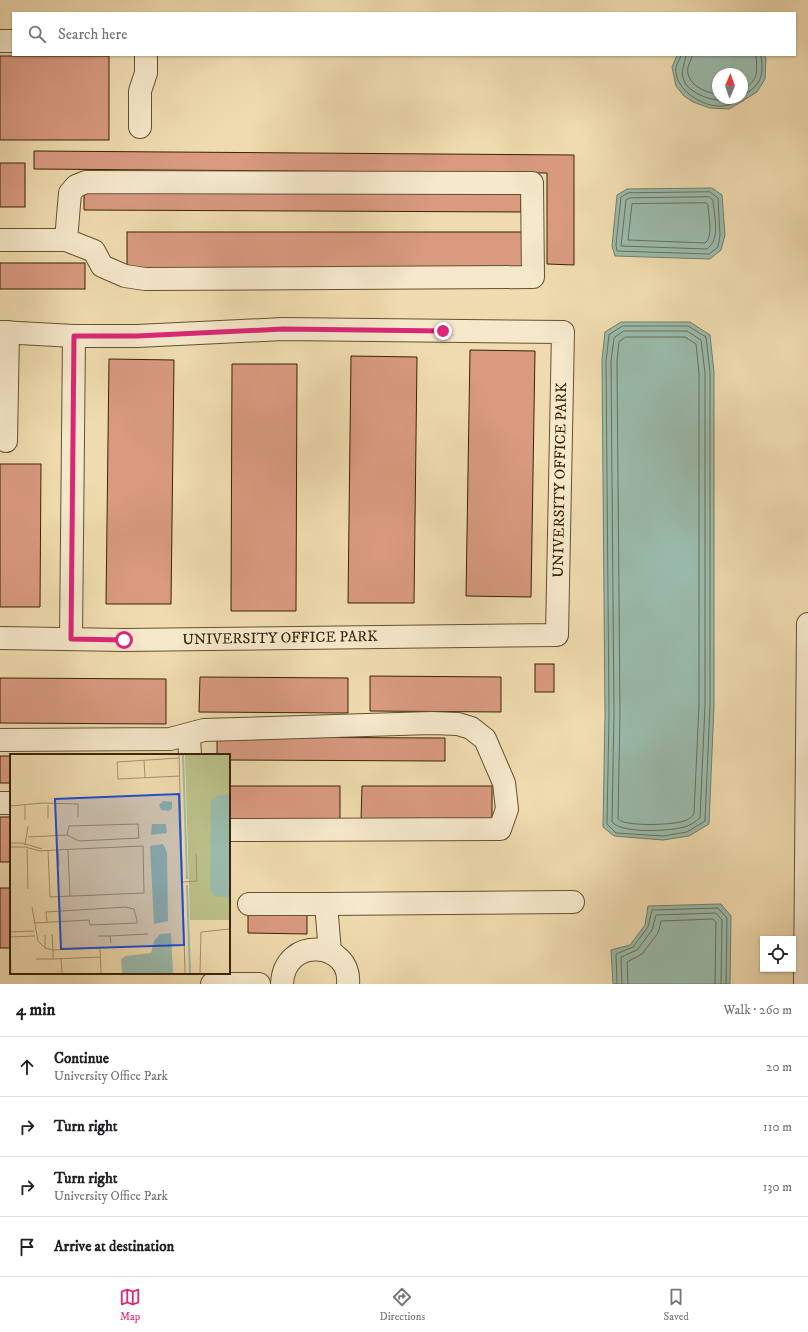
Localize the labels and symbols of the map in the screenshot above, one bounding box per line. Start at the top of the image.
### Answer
north arrow [712,68,748,104]
route end [434,322,452,340]
street label: UNIVERSITY OFFICE PARK [549,382,571,578]
street label: UNIVERSITY OFFICE PARK [182,627,378,649]
route start [115,631,133,649]
inset map [10,754,230,974]

